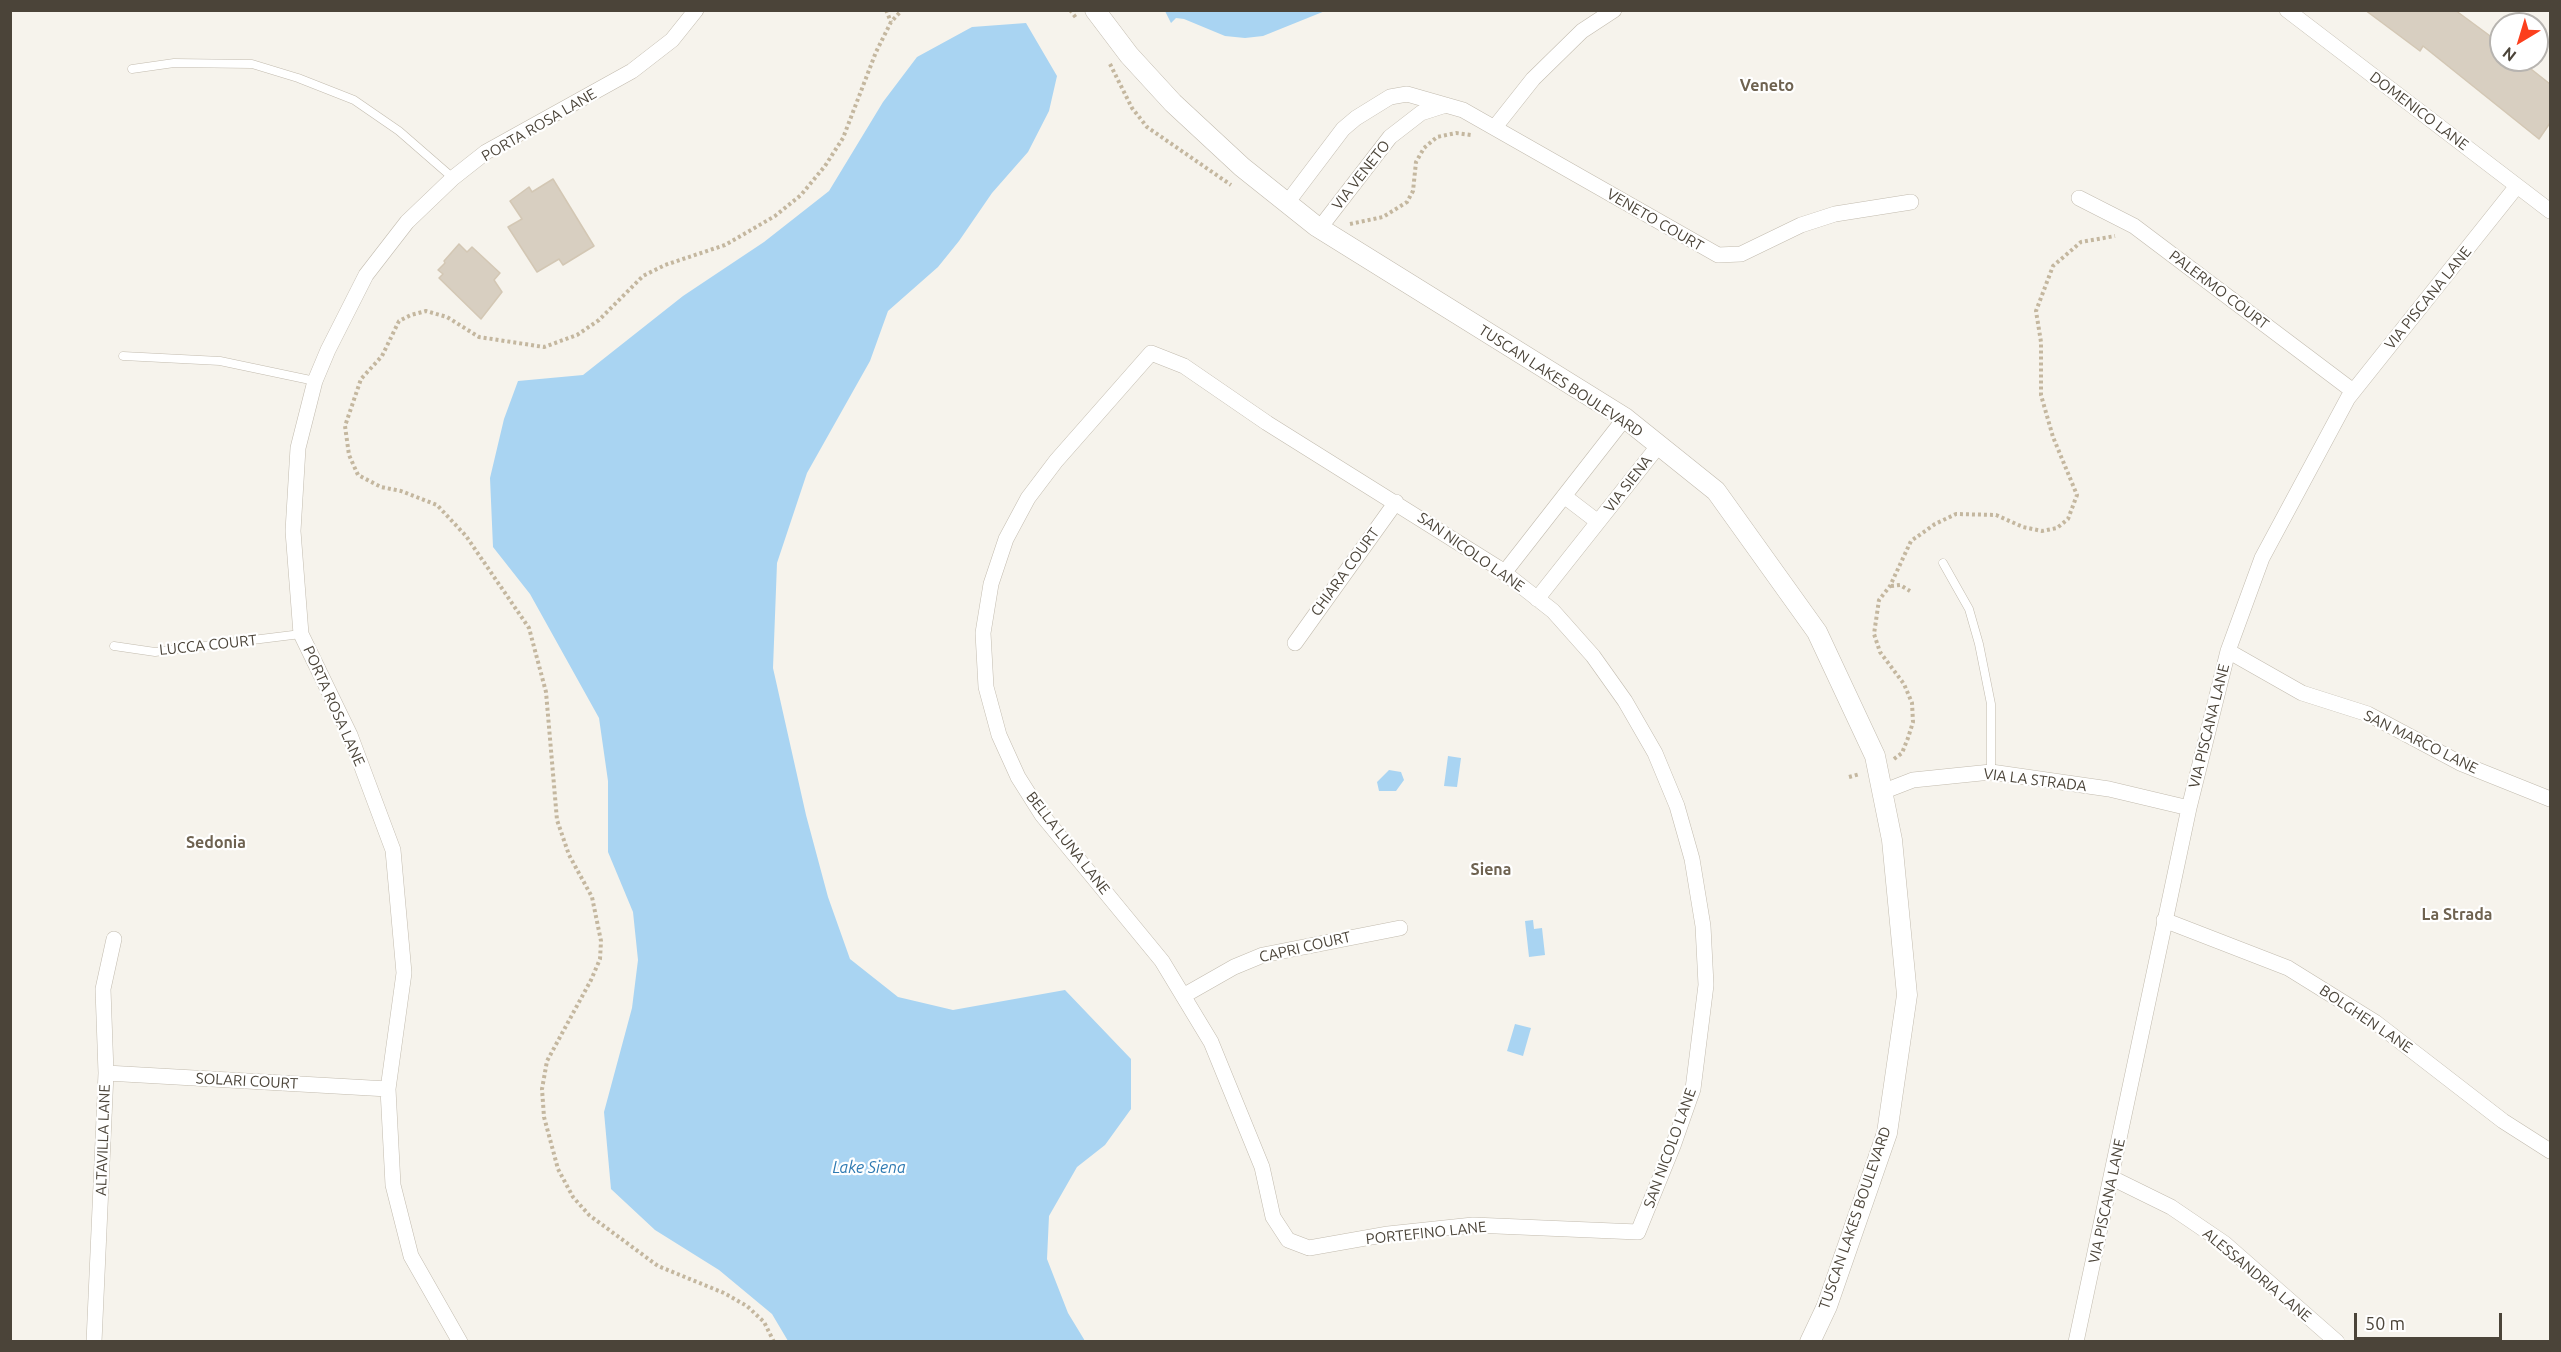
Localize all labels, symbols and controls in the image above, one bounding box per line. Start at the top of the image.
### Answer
north arrow [2489,12,2549,72]
text: N [2499,44,2519,65]
street label: DOMENICO LANE [2366,68,2472,154]
district label: Veneto [1740,76,1794,96]
street label: PORTA ROSA LANE [478,85,600,165]
street label: VIA VENETO [1328,137,1394,213]
street label: VENETO COURT [1603,185,1707,255]
street label: VIA PISCANA LANE [2381,243,2475,353]
street label: PALERMO COURT [2166,247,2272,333]
street label: TUSCAN LAKES BOULEVARD [1475,321,1647,441]
street label: VIA SIENA [1600,452,1656,516]
street label: SAN NICOLO LANE [1414,508,1528,596]
street label: CHIARA COURT [1307,524,1383,620]
street label: LUCCA COURT [158,631,258,659]
street label: PORTA ROSA LANE [299,643,369,769]
street label: VIA PISCANA LANE [2185,662,2233,790]
street label: SAN MARCO LANE [2361,707,2481,777]
street label: VIA LA STRADA [1982,765,2088,795]
street label: BELLA LUNA LANE [1022,788,1114,898]
district label: Sedonia [186,833,246,853]
district label: Siena [1471,860,1511,880]
district label: La Strada [2422,905,2492,925]
street label: CAPRI COURT [1257,928,1353,966]
street label: BOLGHEN LANE [2316,981,2416,1057]
street label: SOLARI COURT [195,1069,299,1093]
street label: ALTAVILLA LANE [92,1084,114,1196]
street label: SAN NICOLO LANE [1640,1086,1700,1210]
street label: TUSCAN LAKES BOULEVARD [1815,1124,1895,1312]
street label: VIA PISCANA LANE [2085,1137,2129,1265]
water label: Lake Siena [832,1158,906,1178]
street label: PORTEFINO LANE [1365,1218,1487,1248]
street label: ALESSANDRIA LANE [2199,1224,2315,1326]
scale bar [2357,1301,2506,1339]
text: 50 m [2365,1313,2405,1333]

